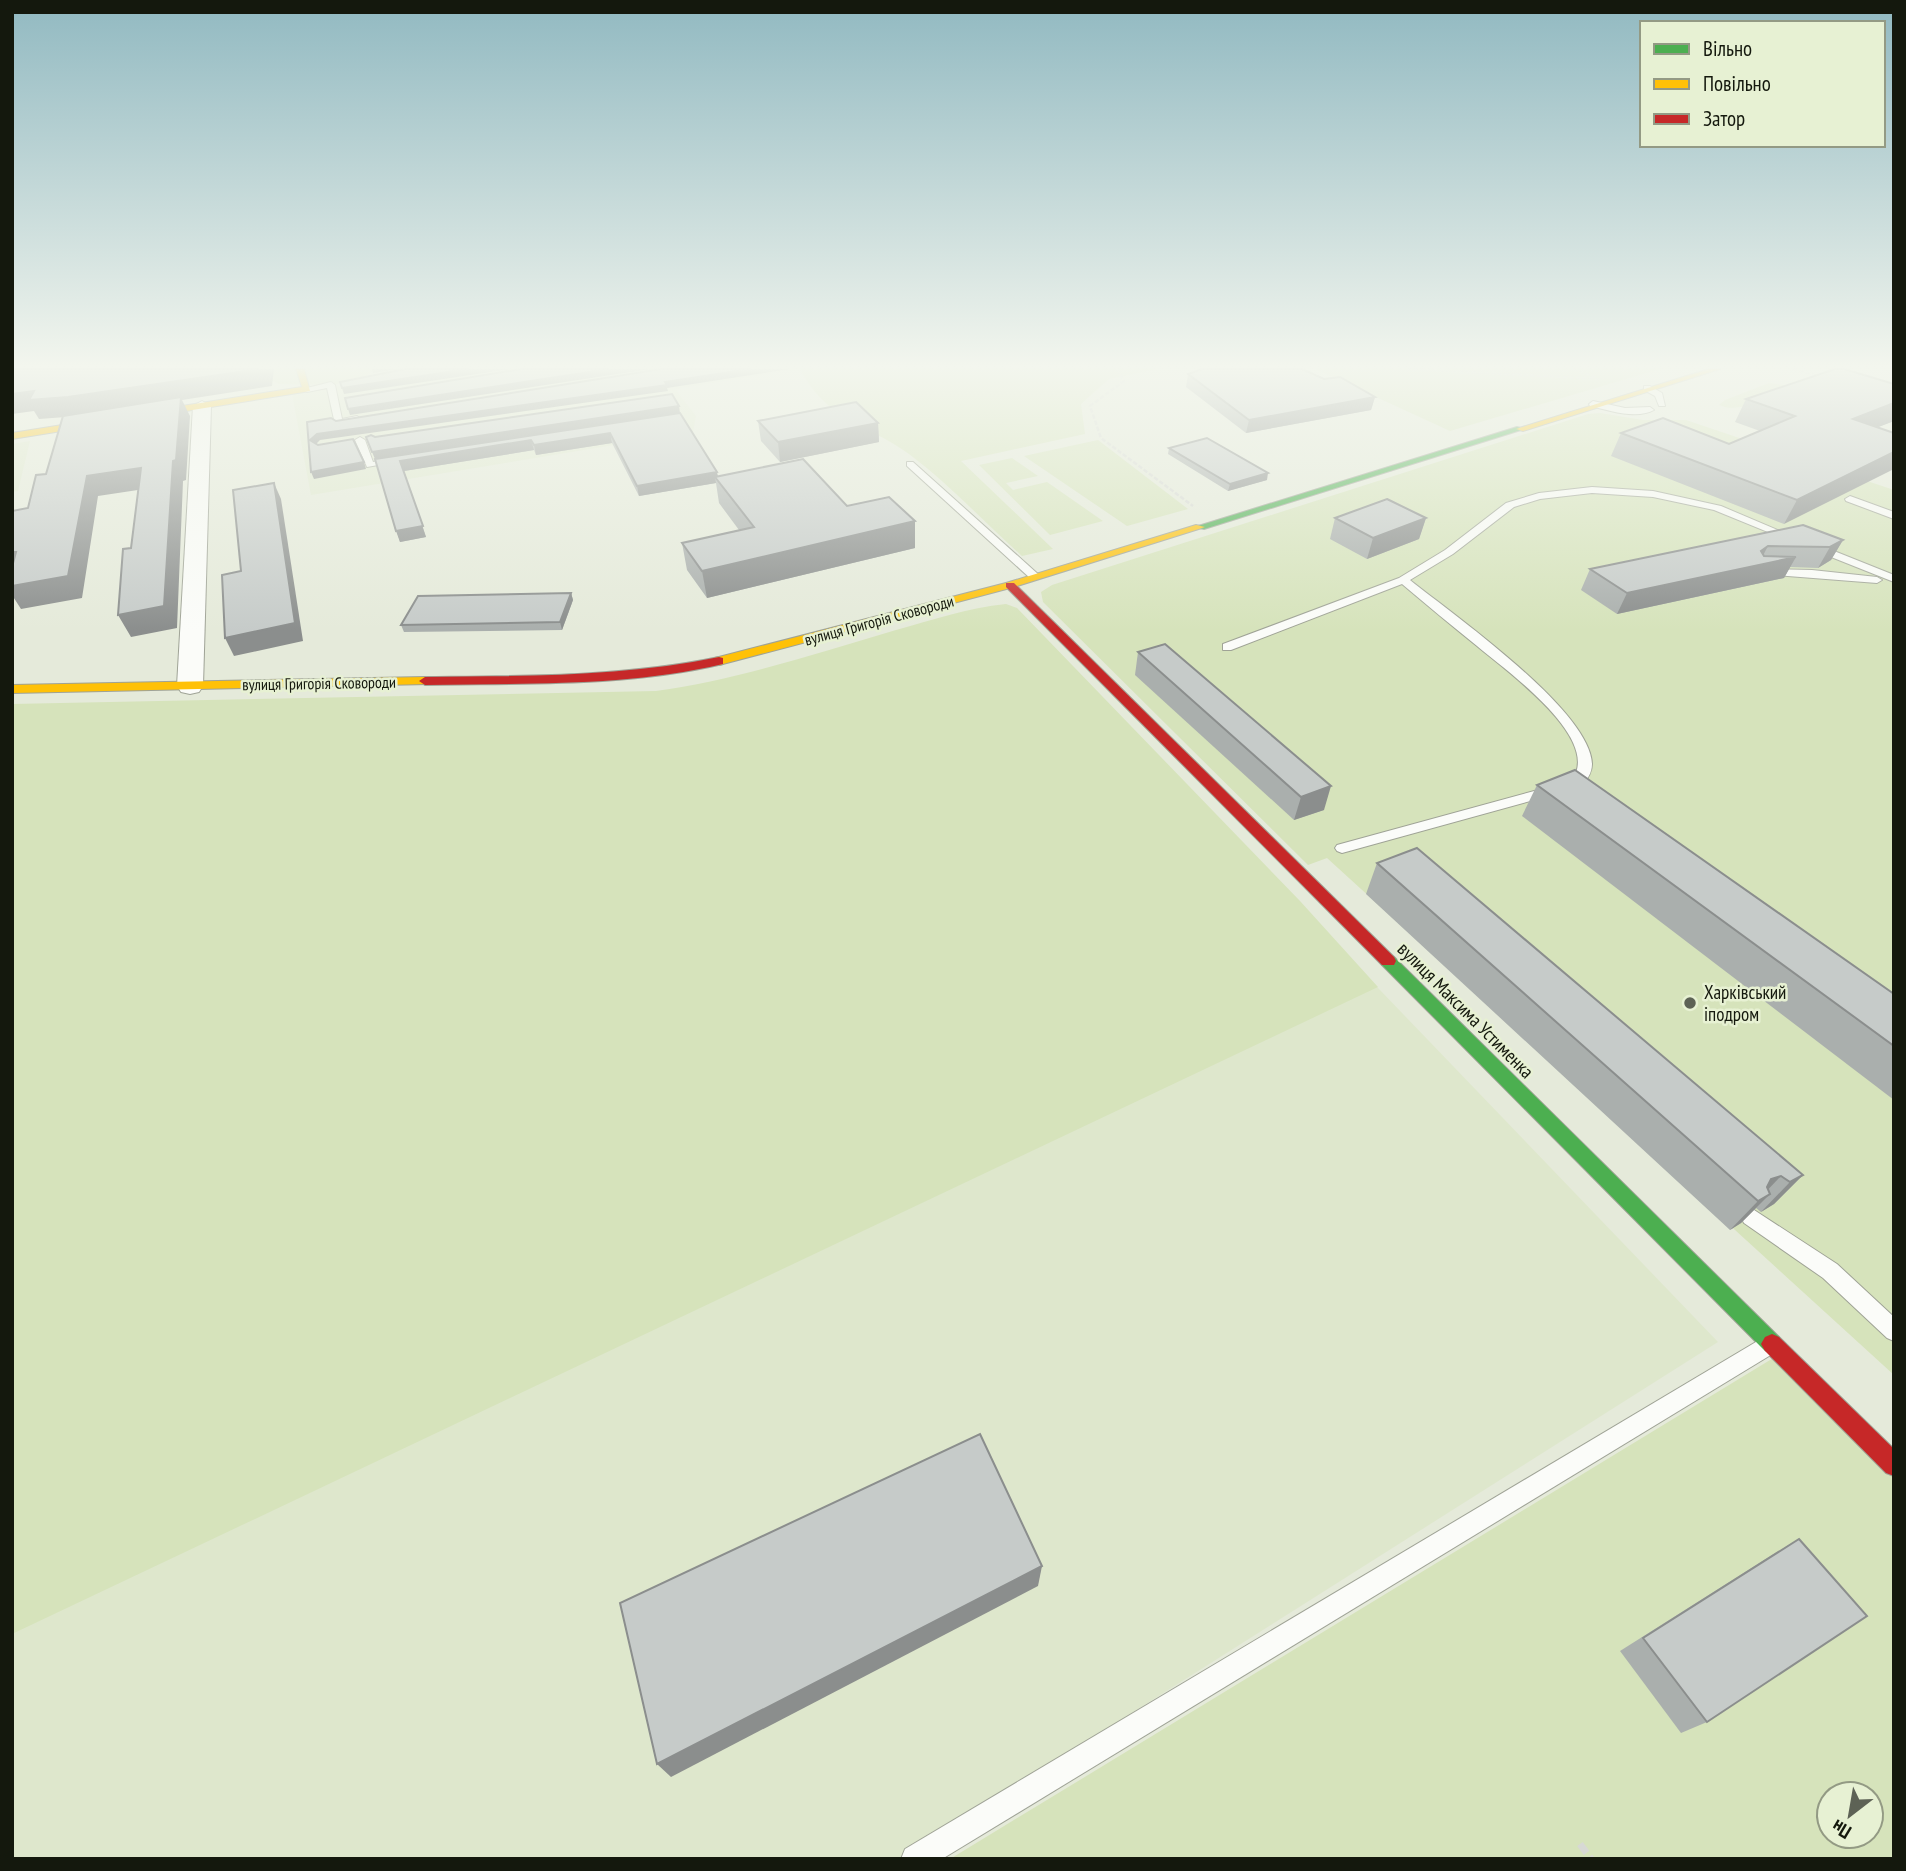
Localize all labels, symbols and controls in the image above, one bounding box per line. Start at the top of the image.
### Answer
legend [1640,21,1885,147]
text: Вільно [1703,35,1752,62]
text: Повільно [1703,70,1771,97]
text: Затор [1703,105,1745,132]
street label: вулиця Григорія Сковороди [802,590,956,650]
street label: вулиця Григорія Сковороди [242,672,396,694]
street label: вулиця Максима Устименка [1393,937,1539,1083]
place label: Харківський іподром [1704,980,1786,1026]
marker: Харківський іподром [1682,995,1698,1011]
north arrow [1815,1780,1885,1850]
text: Пн [1827,1815,1855,1845]

